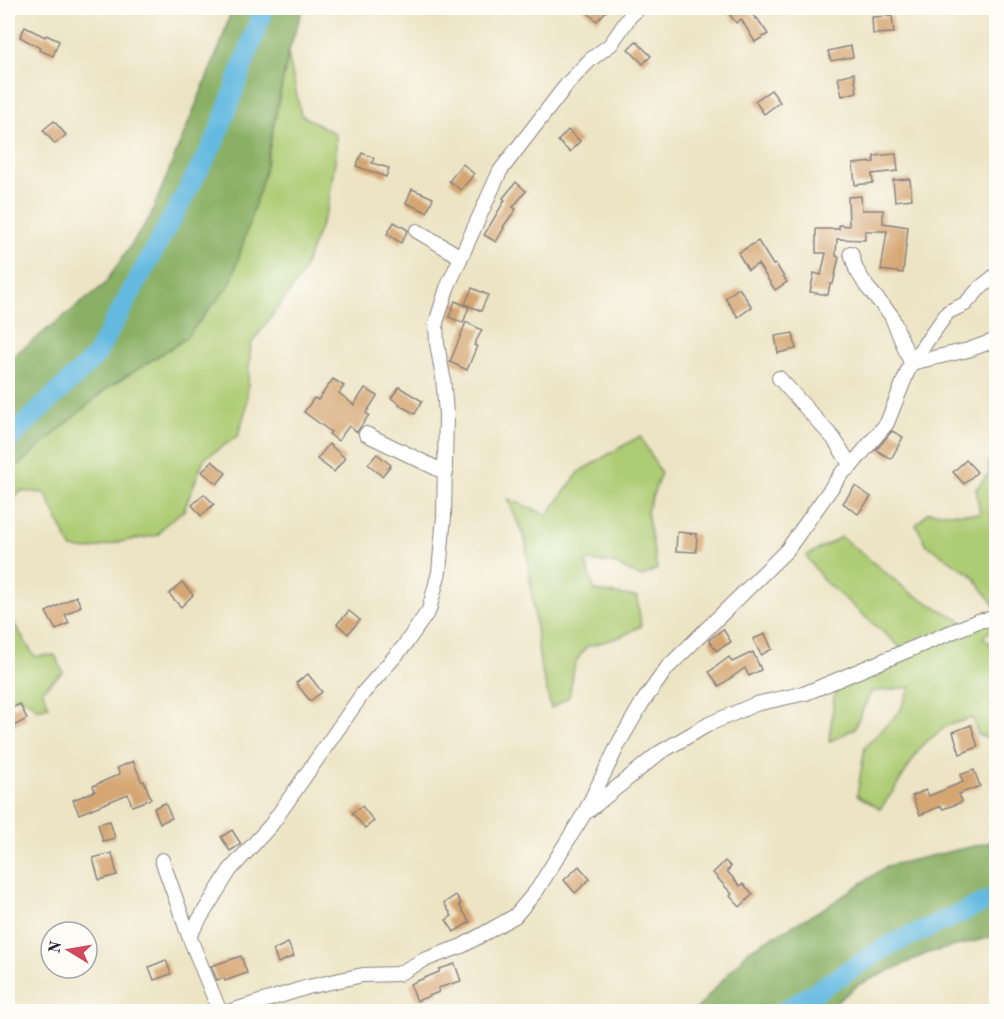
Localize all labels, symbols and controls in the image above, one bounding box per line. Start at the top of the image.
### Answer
north arrow [39,920,99,980]
text: N [47,939,65,955]

